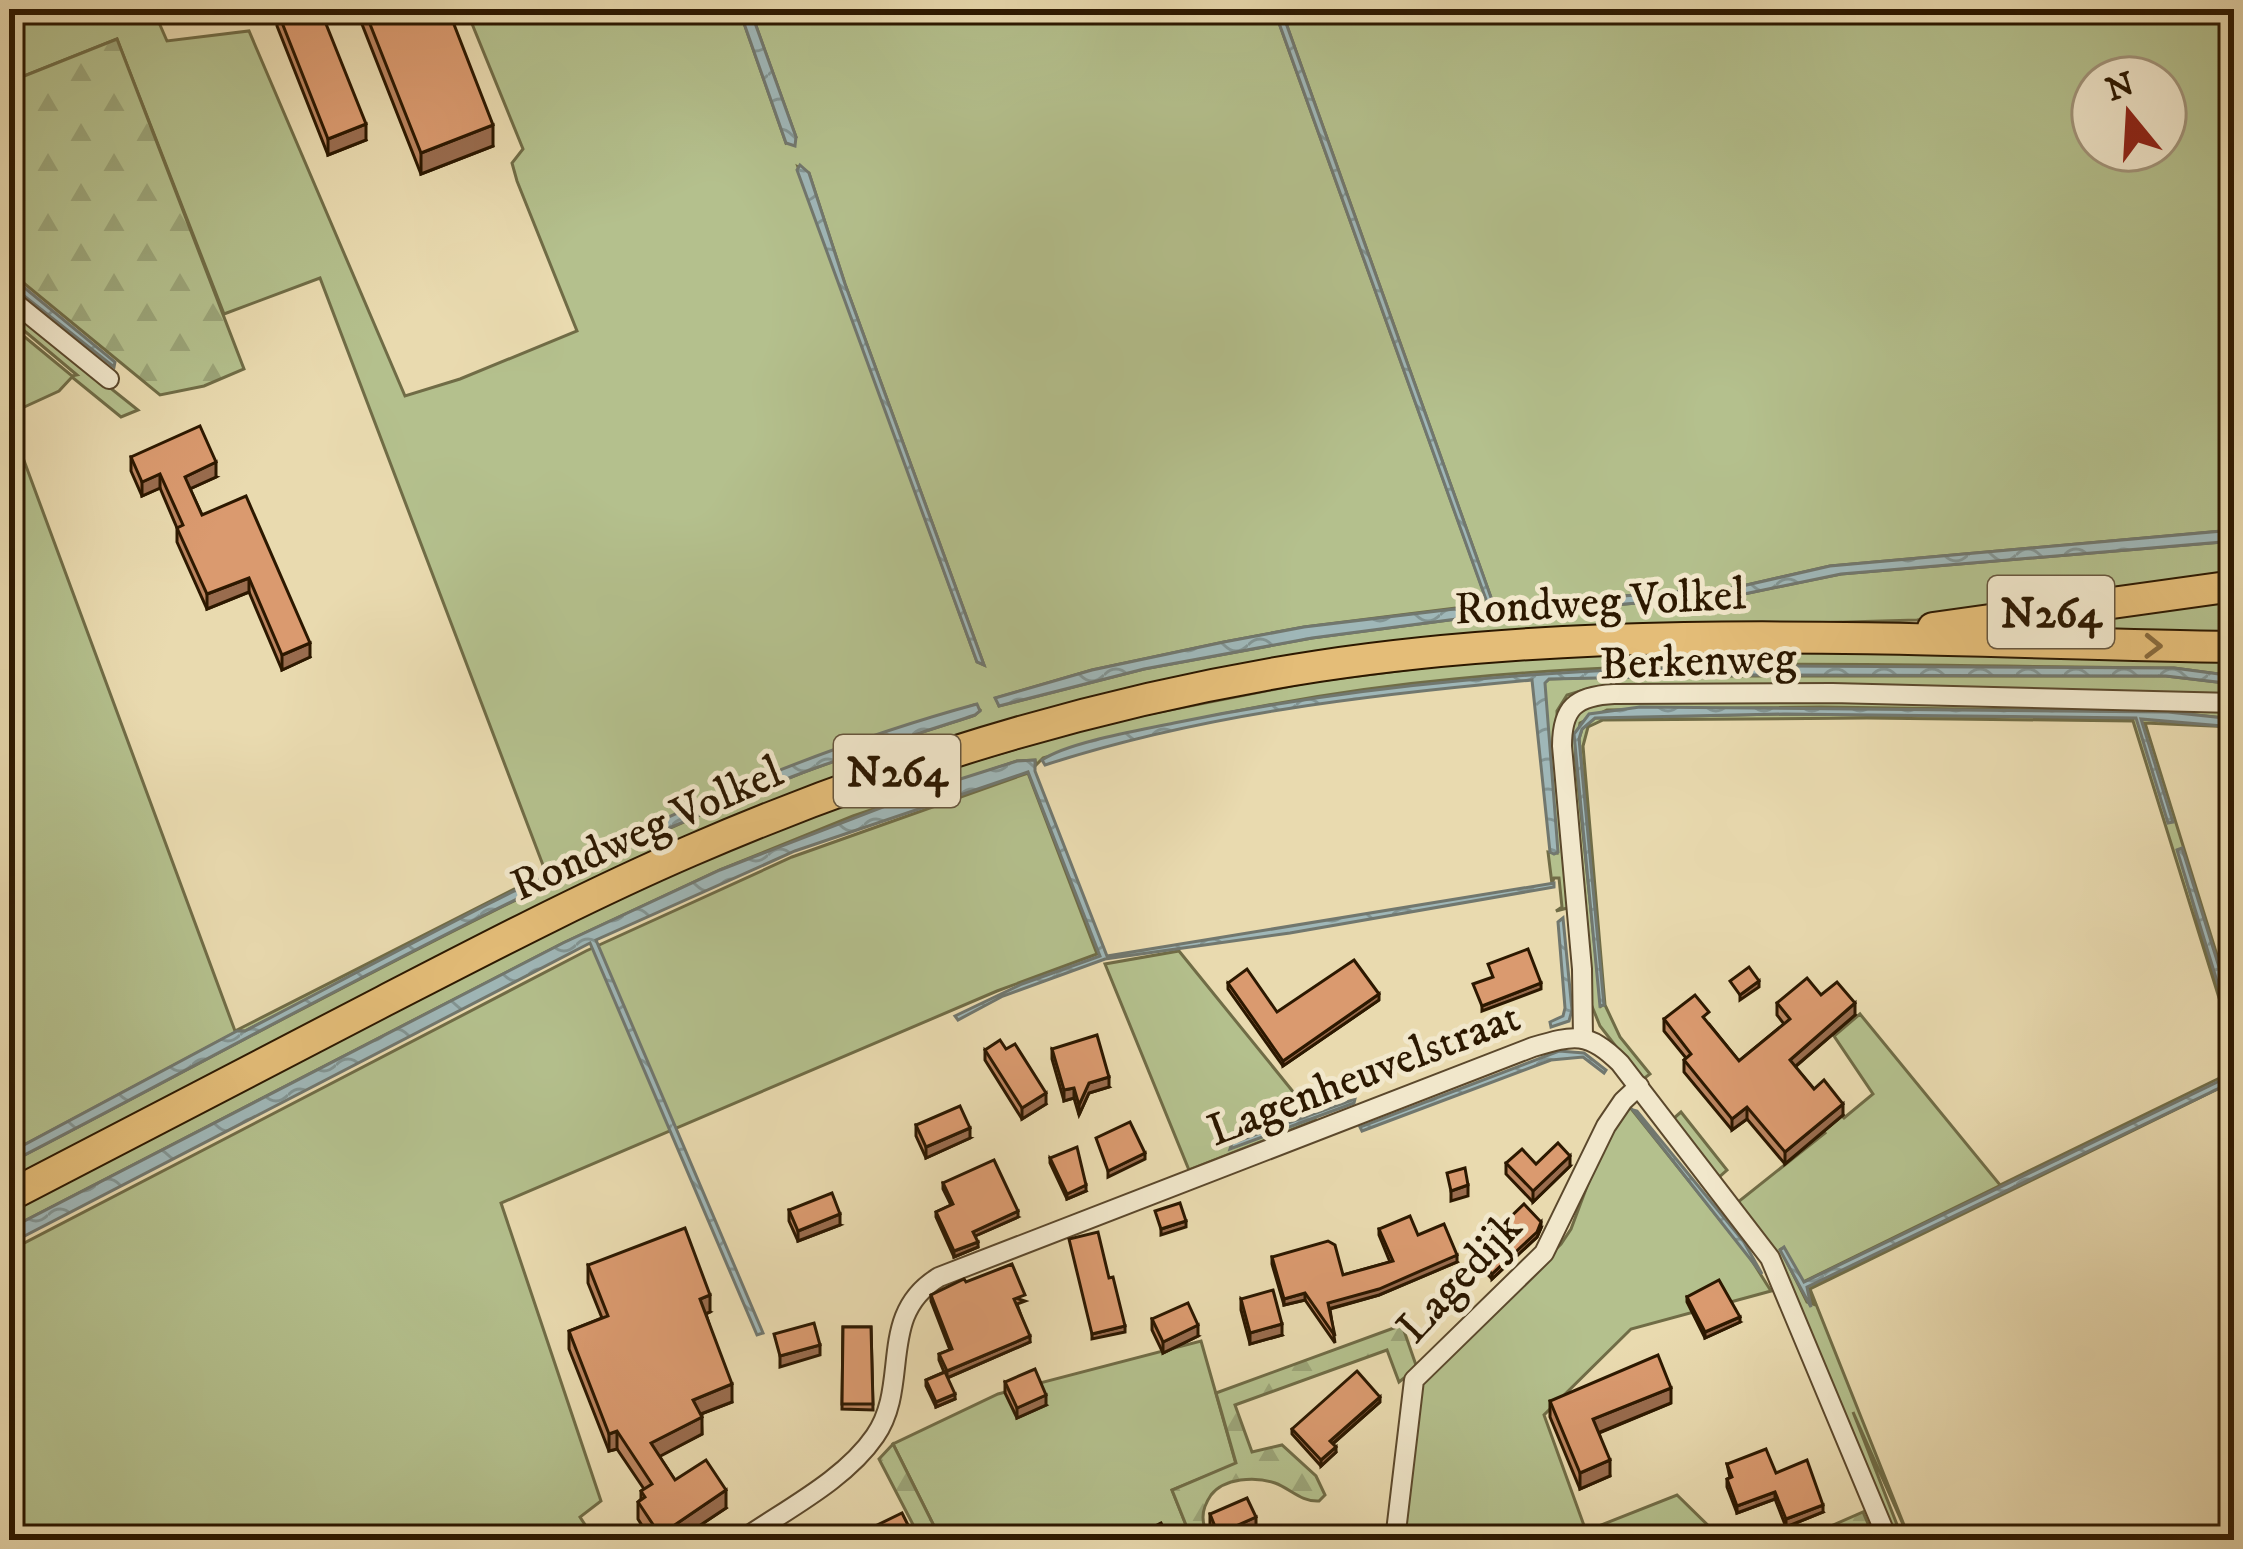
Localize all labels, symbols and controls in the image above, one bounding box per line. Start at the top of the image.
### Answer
north arrow [2069,54,2189,174]
text: N [2101,64,2140,112]
street label: Rondweg Volkel [1453,567,1748,639]
road number: N264 [1988,576,2114,648]
street label: Berkenweg [1599,631,1797,693]
one-way arrow [2145,633,2163,659]
road number: N264 [834,735,960,807]
street label: Rondweg Volkel [503,745,792,915]
street label: Lagenheuvelstraat [1200,990,1528,1160]
street label: Lagedijk [1385,1201,1535,1355]

